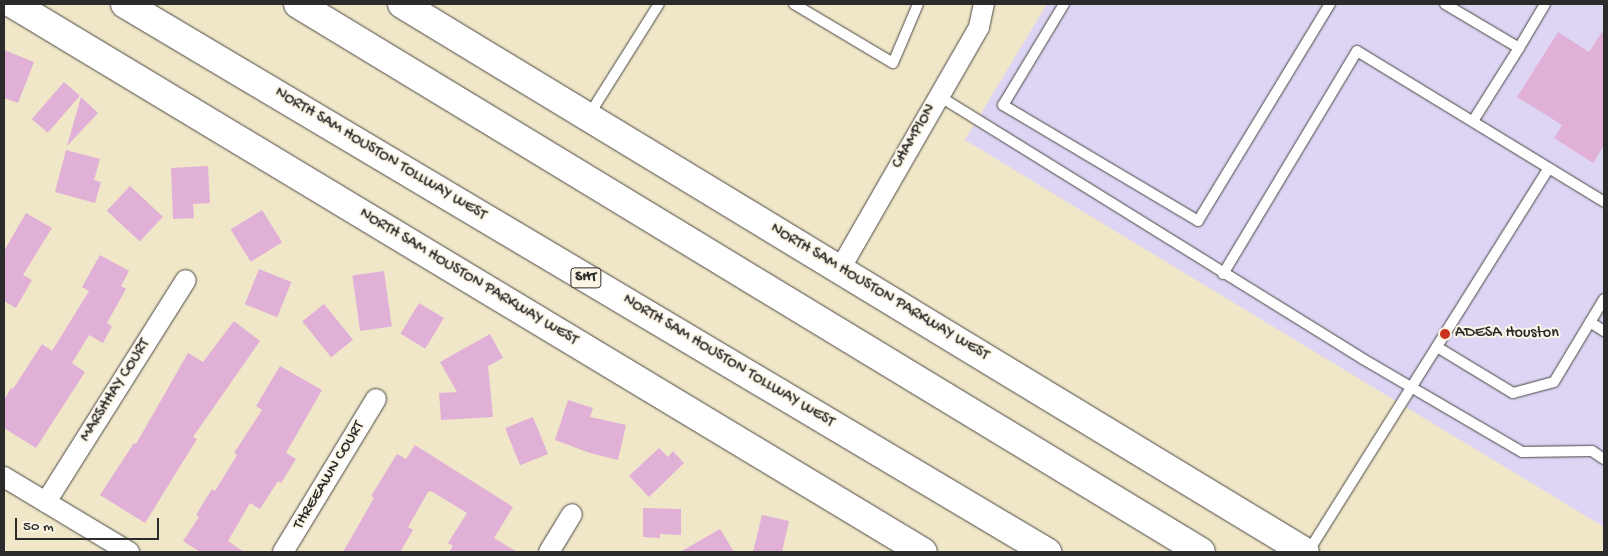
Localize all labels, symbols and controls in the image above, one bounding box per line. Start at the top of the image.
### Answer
street label: NORTH SAM HOUSTON TOLLWAY WEST [271,84,489,226]
street label: CHAMPION [889,101,941,173]
street label: NORTH SAM HOUSTON PARKWAY WEST [355,205,581,351]
street label: NORTH SAM HOUSTON PARKWAY WEST [766,220,992,366]
road number: SHT [570,266,602,290]
street label: NORTH SAM HOUSTON TOLLWAY WEST [619,291,837,433]
place label: ADESA Houston [1455,324,1559,344]
marker: ADESA Houston [1439,328,1451,340]
street label: MARSHHAY COURT [77,336,155,446]
street label: THREEAWN COURT [290,418,370,534]
scale bar [18,508,161,540]
text: 50 m [23,518,54,536]

